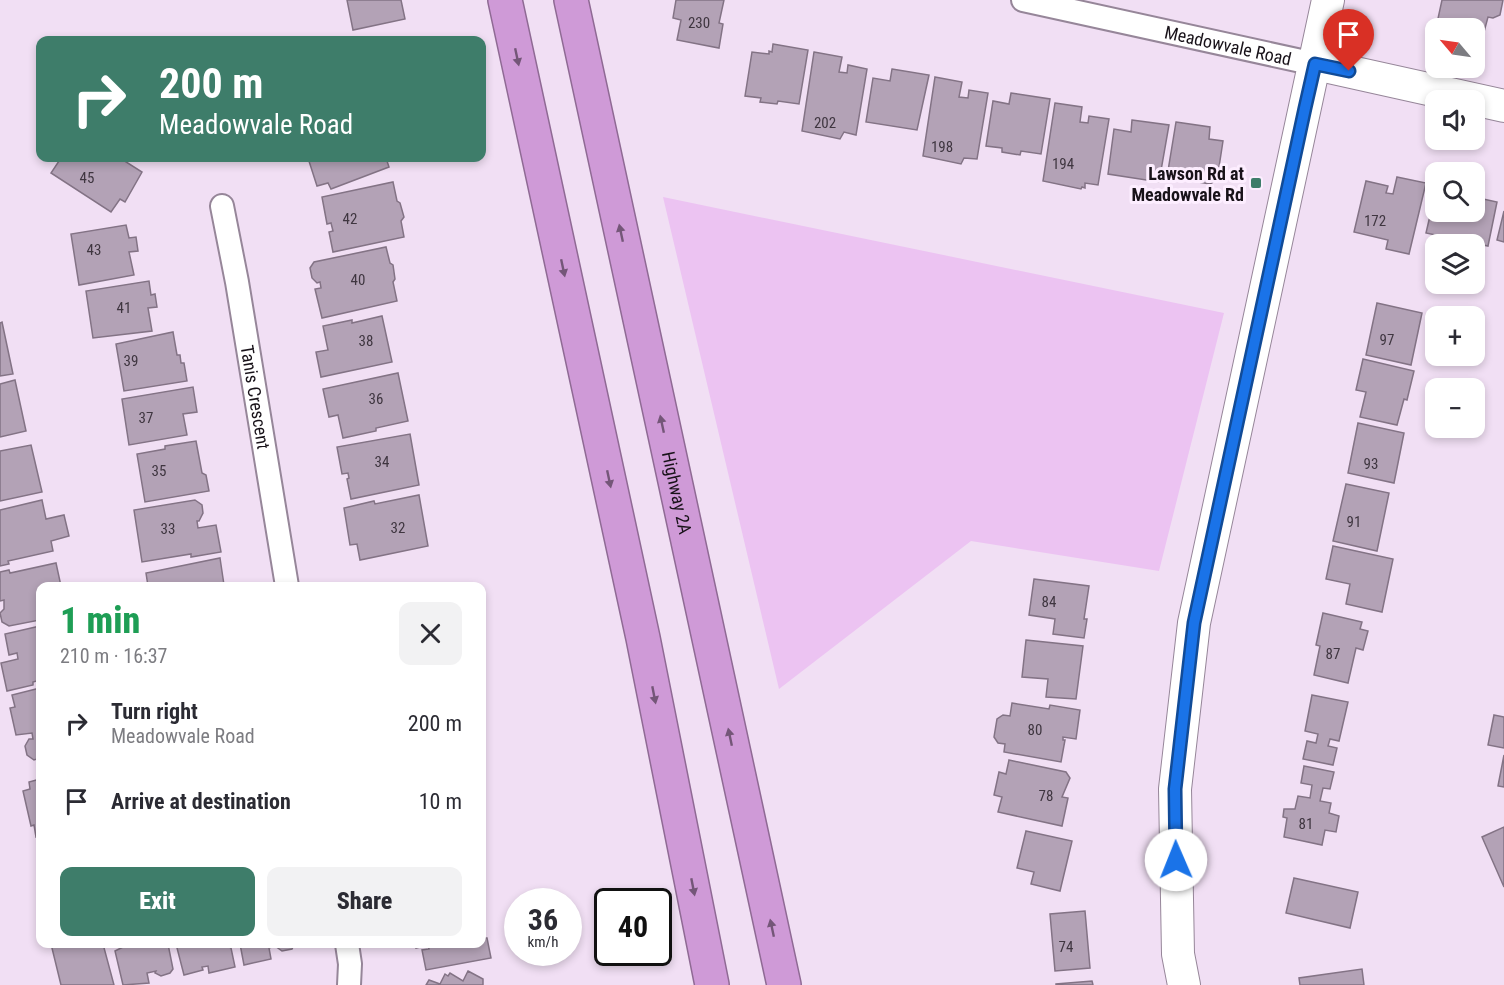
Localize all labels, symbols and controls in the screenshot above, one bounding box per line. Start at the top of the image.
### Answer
pin [1323,9,1374,71]
house number: 230 [688,14,710,32]
icon: arrive [1332,18,1365,51]
north arrow [1425,18,1485,78]
map controls [1425,18,1485,438]
street label: Meadowvale Road [1163,21,1294,69]
one-way arrow [513,48,523,66]
text: 200 m [159,59,264,108]
icon: right [60,60,138,138]
button: sound [1425,90,1485,150]
text: Meadowvale Road [159,109,353,141]
house number: 202 [814,114,836,132]
house number: 198 [931,138,953,156]
house number: 194 [1052,155,1074,173]
button: search [1425,162,1485,222]
place label: Lawson Rd at Meadowvale Rd [1131,163,1244,205]
house number: 45 [80,169,94,187]
marker: Lawson Rd at Meadowvale Rd [1249,176,1263,190]
house number: 42 [343,210,357,228]
house number: 172 [1364,212,1386,230]
one-way arrow [616,223,625,242]
button: layers [1425,234,1485,294]
house number: 43 [87,241,101,259]
one-way arrow [559,259,568,278]
house number: 40 [351,271,365,289]
house number: 41 [117,299,131,317]
button: + [1425,306,1485,366]
house number: 97 [1380,331,1394,349]
house number: 38 [359,332,373,350]
street label: Tanis Crescent [237,343,275,451]
house number: 39 [124,352,138,370]
button: − [1425,378,1485,438]
house number: 36 [369,390,383,408]
house number: 37 [139,409,153,427]
one-way arrow [657,414,666,433]
street label: Highway 2A [658,449,697,536]
house number: 34 [375,453,389,471]
house number: 93 [1364,455,1378,473]
house number: 35 [152,462,166,480]
one-way arrow [604,470,614,489]
house number: 91 [1347,513,1361,531]
house number: 32 [391,519,405,537]
house number: 33 [161,520,175,538]
house number: 84 [1042,593,1056,611]
text: 1 min [60,600,140,642]
button: close [399,602,462,665]
text: 210 m · 16:37 [60,644,167,668]
house number: 87 [1326,645,1340,663]
one-way arrow [650,686,659,705]
text: Turn right [111,699,198,724]
icon: right [60,707,93,740]
text: 200 m [408,711,462,736]
house number: 80 [1028,721,1042,739]
text: Meadowvale Road [111,724,255,748]
one-way arrow [725,728,734,747]
icon: arrive [60,785,93,818]
house number: 78 [1039,787,1053,805]
text: Arrive at destination [111,789,291,814]
text: 10 m [419,789,462,814]
house number: 81 [1299,815,1313,833]
position arrow [1144,828,1208,892]
button: Exit [60,867,255,936]
button: Share [267,867,462,936]
one-way arrow [689,877,698,896]
speed limit sign: 40 [594,888,672,966]
text: 36 [528,902,558,937]
one-way arrow [766,919,776,937]
text: km/h [528,933,558,951]
house number: 74 [1059,938,1073,956]

